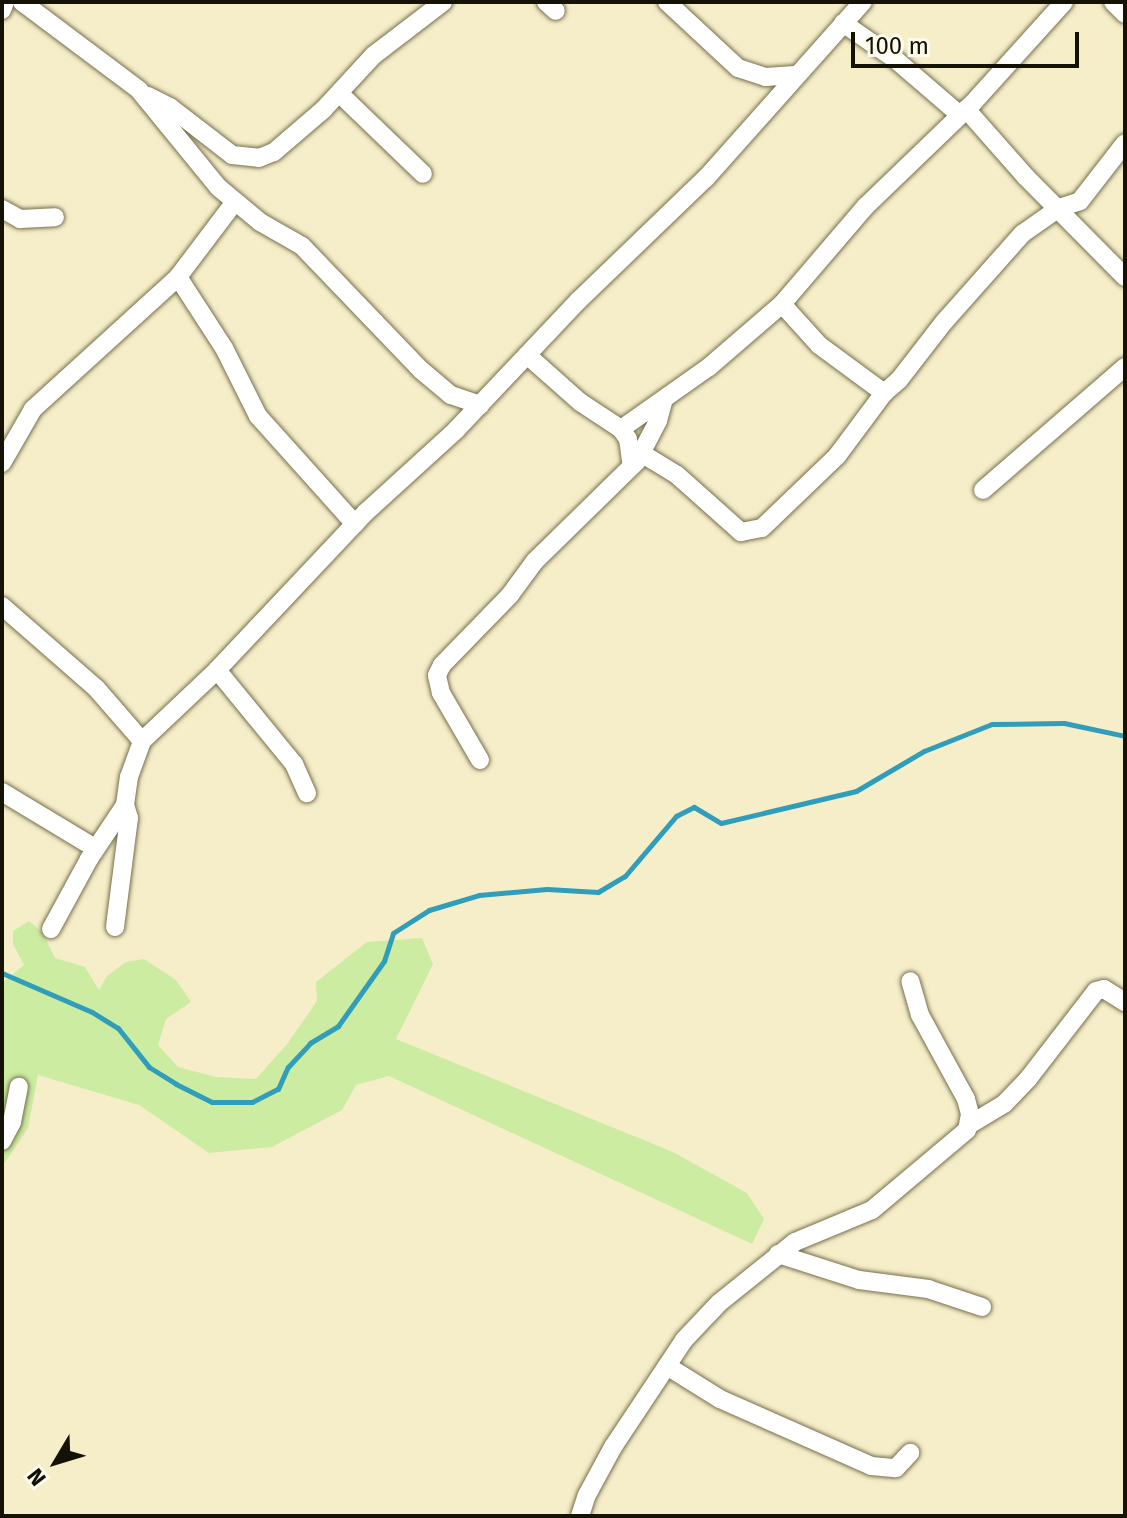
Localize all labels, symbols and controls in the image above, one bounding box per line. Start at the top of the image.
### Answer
scale bar [855,16,1083,66]
text: 100 m [865,32,929,60]
north arrow [16,1422,96,1502]
text: N [22,1463,52,1491]

